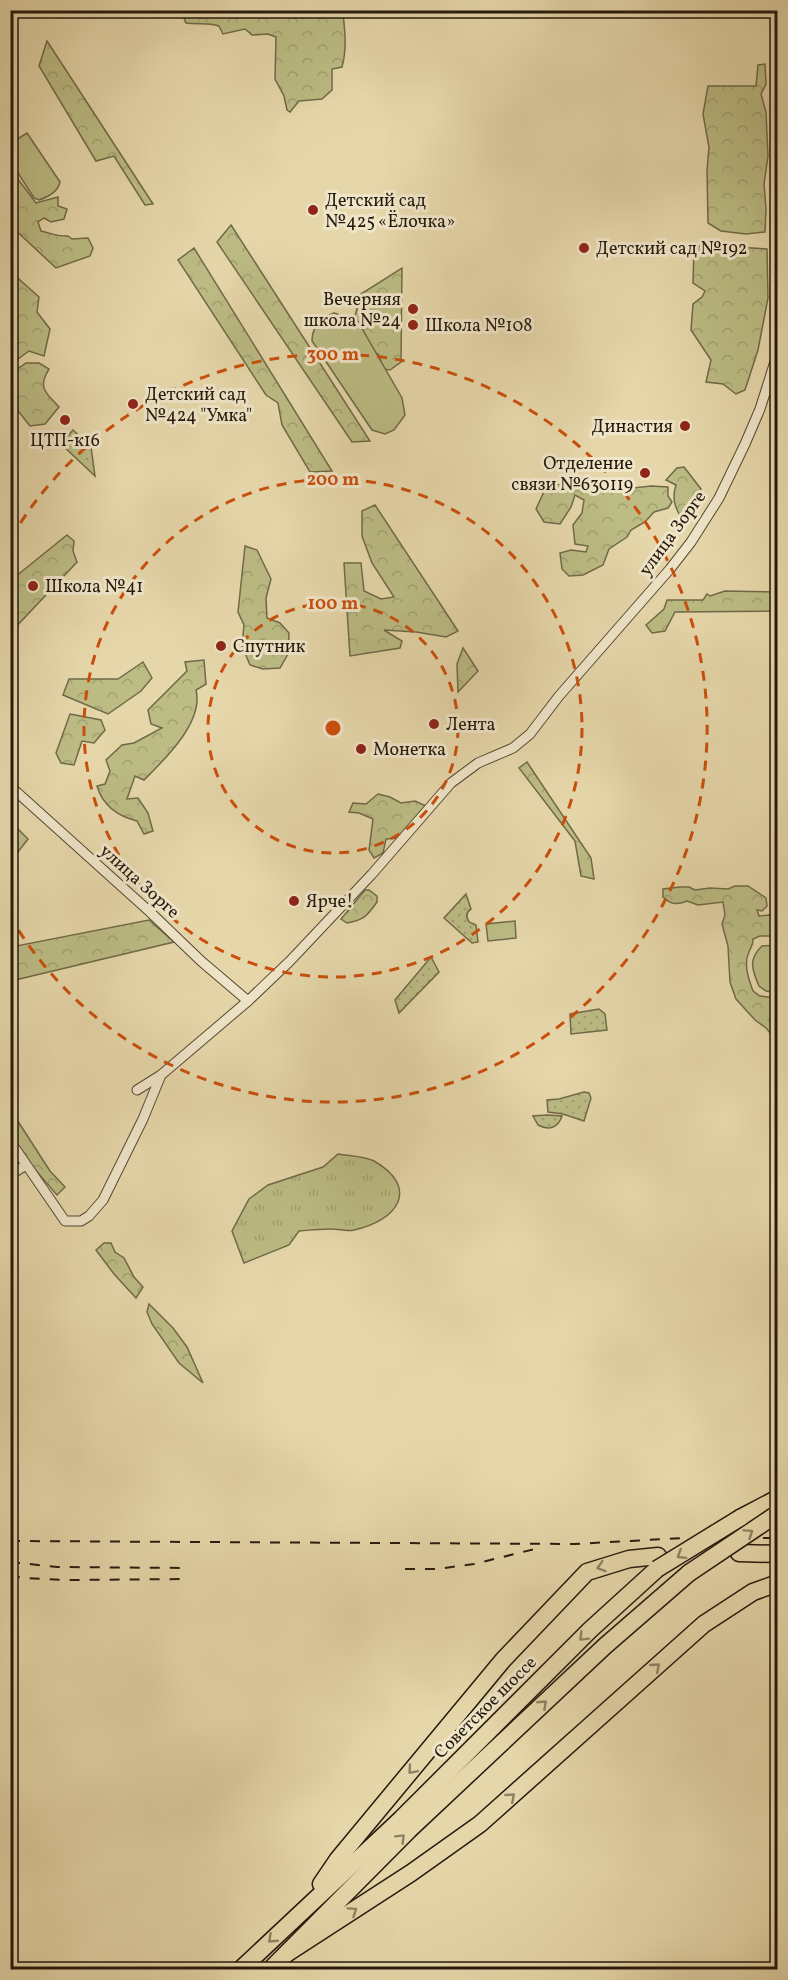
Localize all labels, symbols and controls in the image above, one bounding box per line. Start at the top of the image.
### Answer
place label: Детский сад №425 «Ёлочка» [325,189,455,235]
marker: Детский сад №425 «Ёлочка» [306,203,320,217]
place label: Детский сад №192 [596,237,747,262]
marker: Детский сад №192 [577,241,591,255]
place label: Вечерняя школа №24 [304,288,401,334]
marker: Вечерняя школа №24 [406,302,420,316]
place label: Школа №108 [425,314,532,339]
marker: Школа №108 [406,318,420,332]
text: 300 m [307,343,359,368]
place label: Детский сад №424 "Умка" [145,383,252,429]
marker: Детский сад №424 "Умка" [126,397,140,411]
marker: ЦТП-к16 [58,413,72,427]
place label: Династия [592,415,673,440]
marker: Династия [678,419,692,433]
place label: ЦТП-к16 [30,429,100,454]
place label: Отделение связи №630119 [511,452,633,498]
marker: Отделение связи №630119 [638,466,652,480]
text: 200 m [307,468,359,493]
street label: улица Зорге [634,486,713,582]
place label: Школа №41 [45,575,143,600]
marker: Школа №41 [26,579,40,593]
text: 100 m [308,592,358,617]
place label: Спутник [233,635,306,660]
marker: Спутник [214,639,228,653]
place label: Лента [446,713,496,738]
marker: Лента [427,717,441,731]
centre of rings [323,718,343,738]
place label: Монетка [373,738,446,763]
marker: Монетка [354,742,368,756]
street label: улица Зорге [93,839,185,925]
place label: Ярче! [306,890,354,915]
marker: Ярче! [287,894,301,908]
one-way arrow [742,1529,753,1540]
one-way arrow [676,1547,687,1558]
one-way arrow [596,1560,607,1573]
one-way arrow [579,1630,590,1641]
street label: Советское шоссе [429,1651,543,1765]
one-way arrow [649,1663,660,1674]
one-way arrow [536,1700,547,1711]
one-way arrow [409,1763,420,1774]
one-way arrow [504,1793,515,1804]
one-way arrow [394,1835,405,1846]
one-way arrow [346,1907,357,1918]
one-way arrow [268,1932,279,1943]

